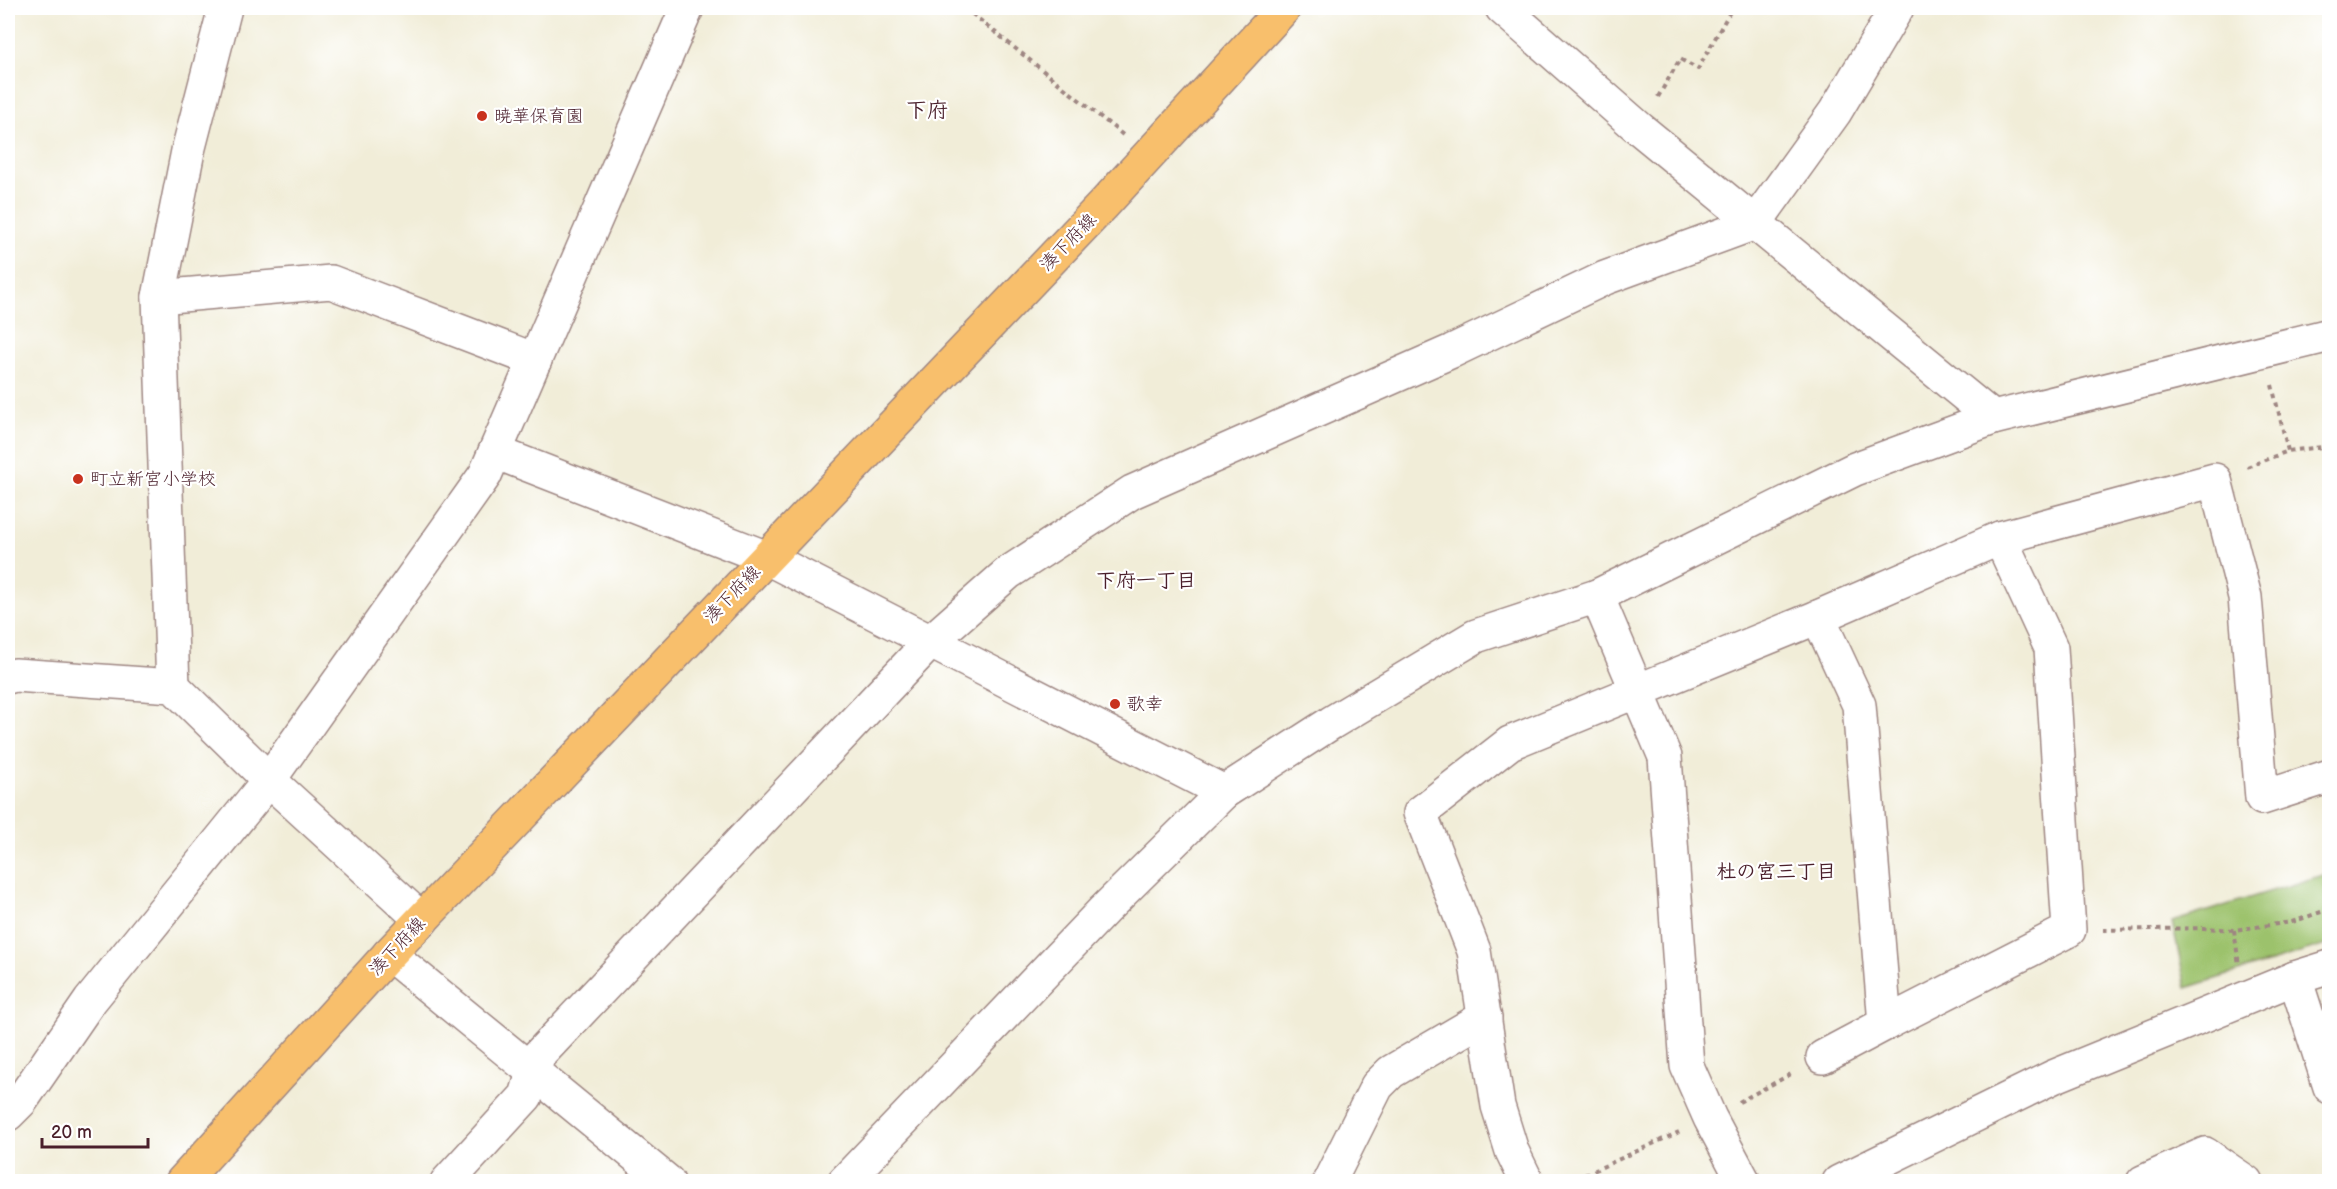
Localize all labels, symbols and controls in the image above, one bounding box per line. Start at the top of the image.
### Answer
district label: 下府 [906,98,948,123]
place label: 暁華保育園 [494,106,584,127]
marker: 暁華保育園 [475,109,489,123]
street label: 湊下府線 [1036,209,1101,276]
place label: 町立新宮小学校 [90,469,216,490]
marker: 町立新宮小学校 [71,472,85,486]
street label: 湊下府線 [700,561,765,628]
district label: 下府一丁目 [1096,569,1196,593]
place label: 歌幸 [1127,694,1163,715]
marker: 歌幸 [1108,697,1122,711]
district label: 杜の宮三丁目 [1716,860,1836,884]
street label: 湊下府線 [365,913,430,980]
scale bar [42,1111,148,1149]
text: 20 m [51,1122,92,1143]

